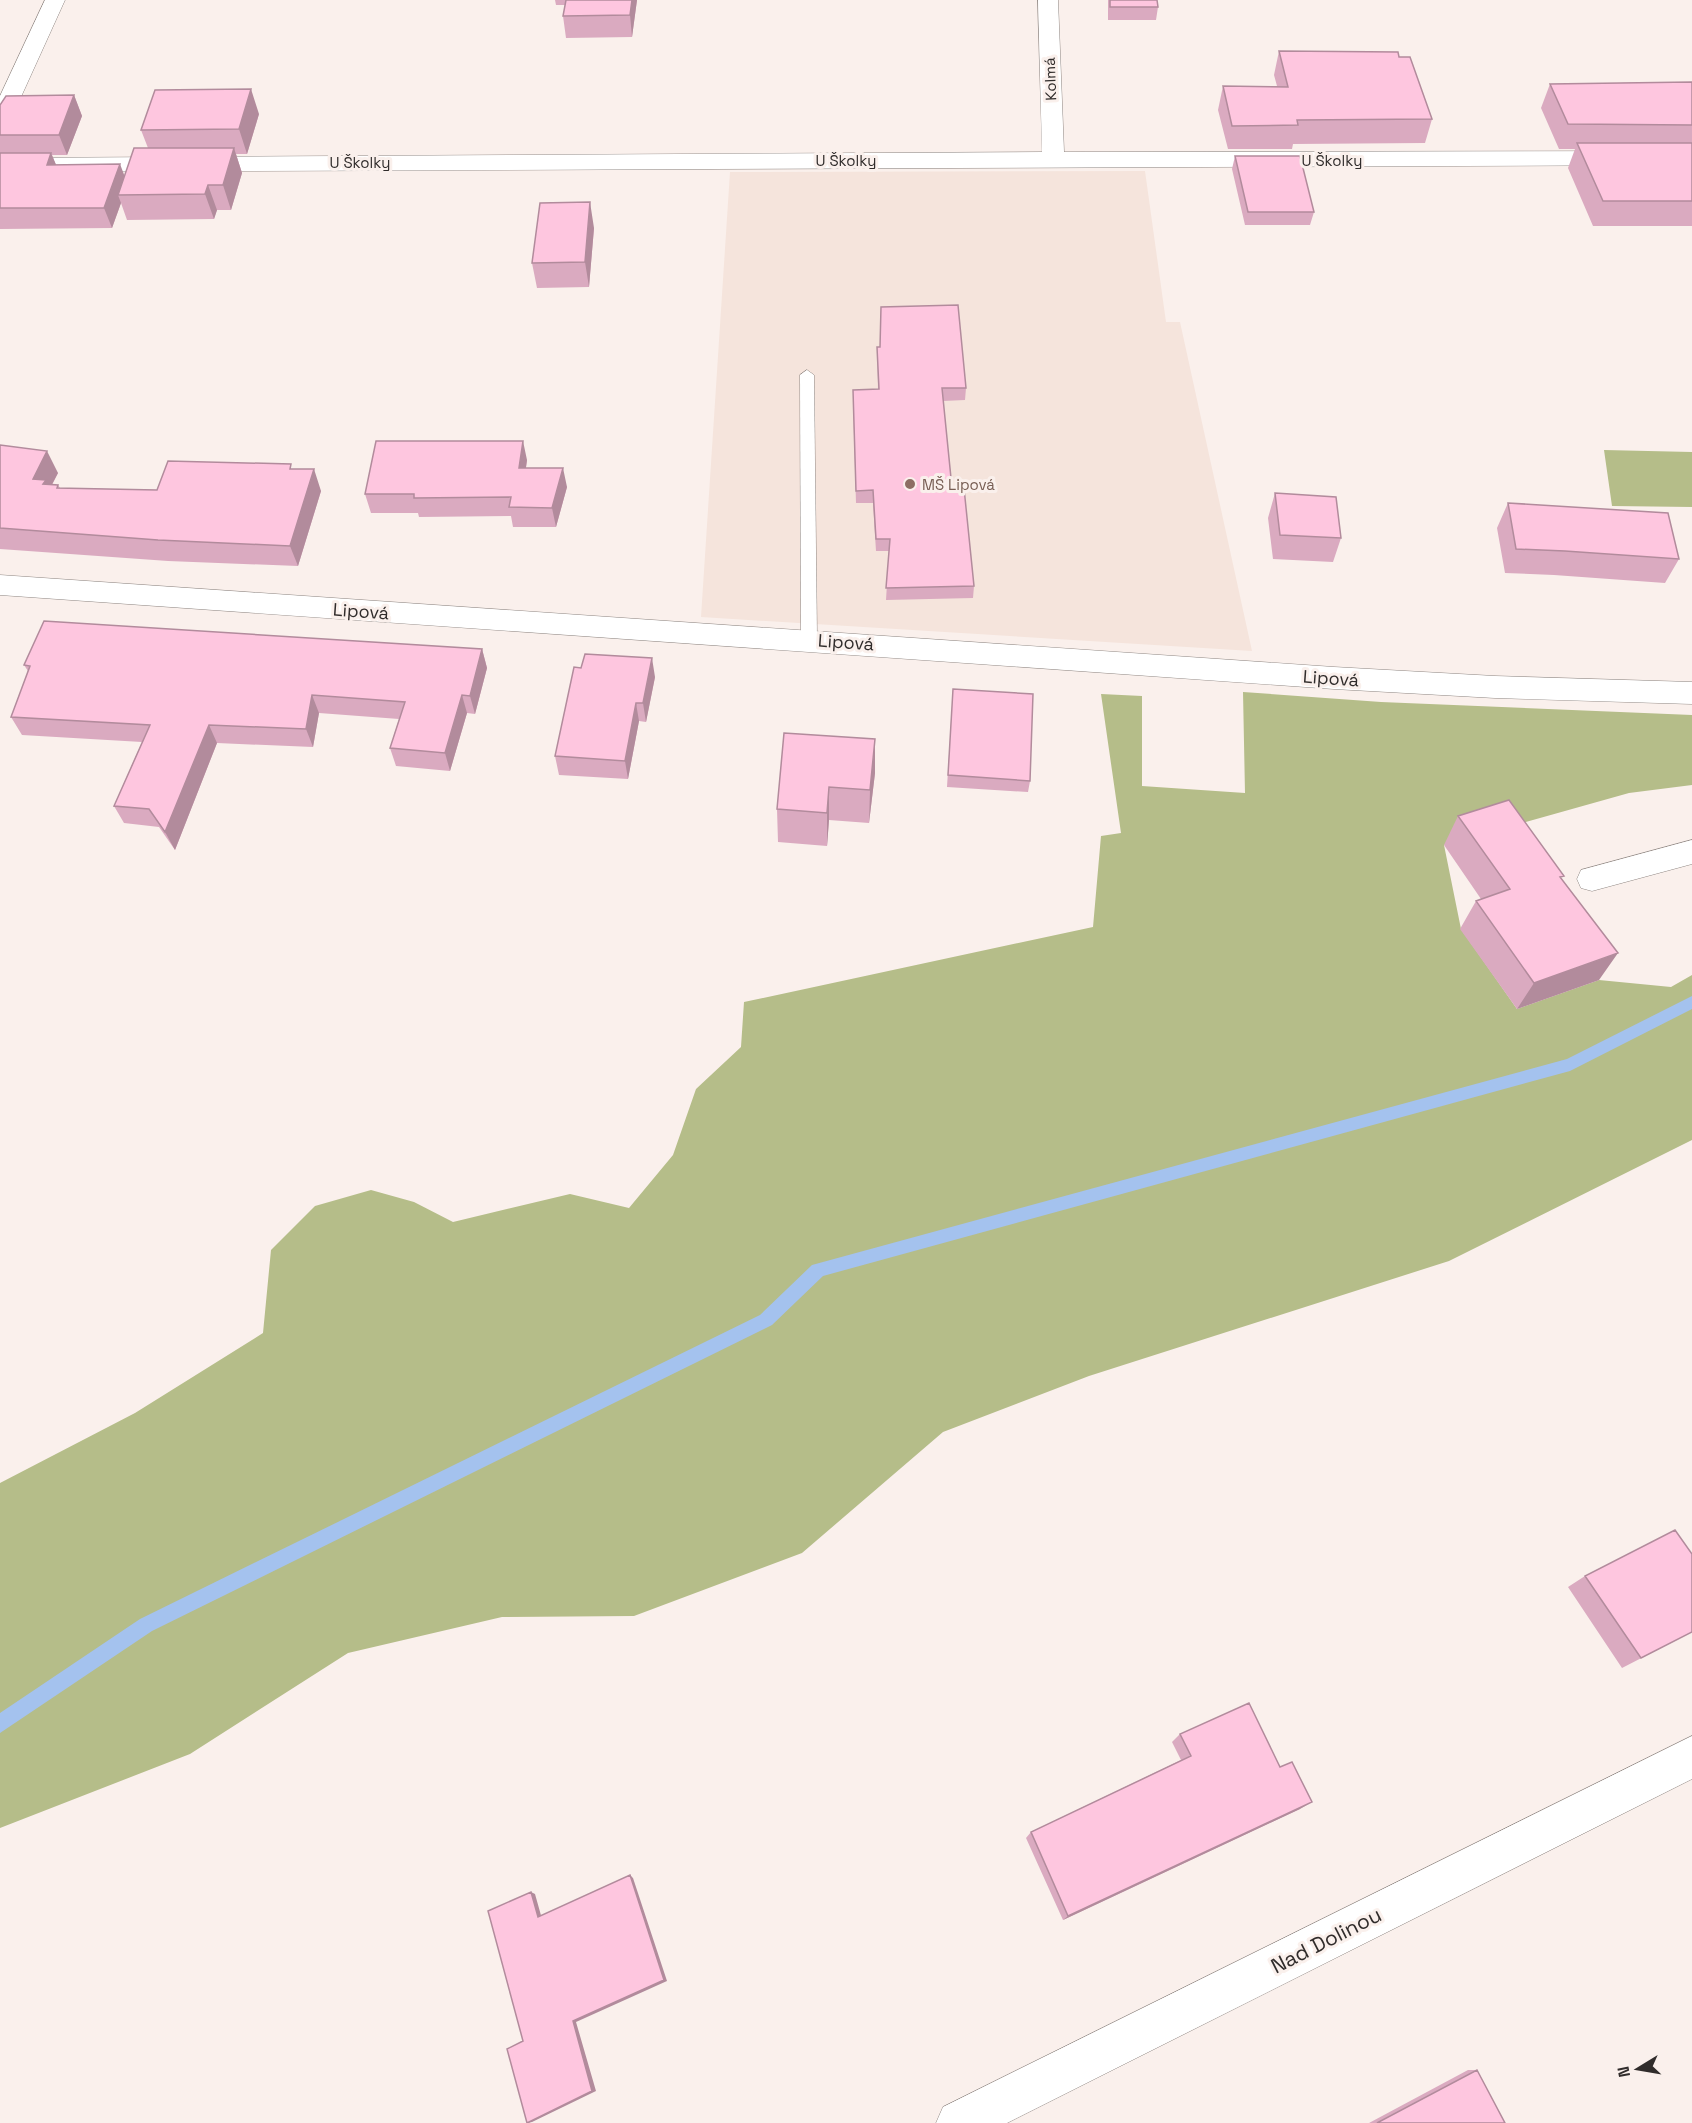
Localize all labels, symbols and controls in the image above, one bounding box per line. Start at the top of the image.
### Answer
street label: Kolmá [1040,57,1060,101]
street label: U Školky [816,151,876,170]
street label: U Školky [1302,151,1362,170]
street label: U Školky [330,153,390,172]
place label: MŠ Lipová [922,475,995,494]
marker: MŠ Lipová [903,477,917,491]
street label: Lipová [332,598,390,624]
street label: Lipová [817,629,875,655]
street label: Lipová [1302,665,1360,691]
street label: Nad Dolinou [1266,1901,1386,1979]
north arrow [1608,2039,1668,2099]
text: N [1612,2064,1635,2079]

